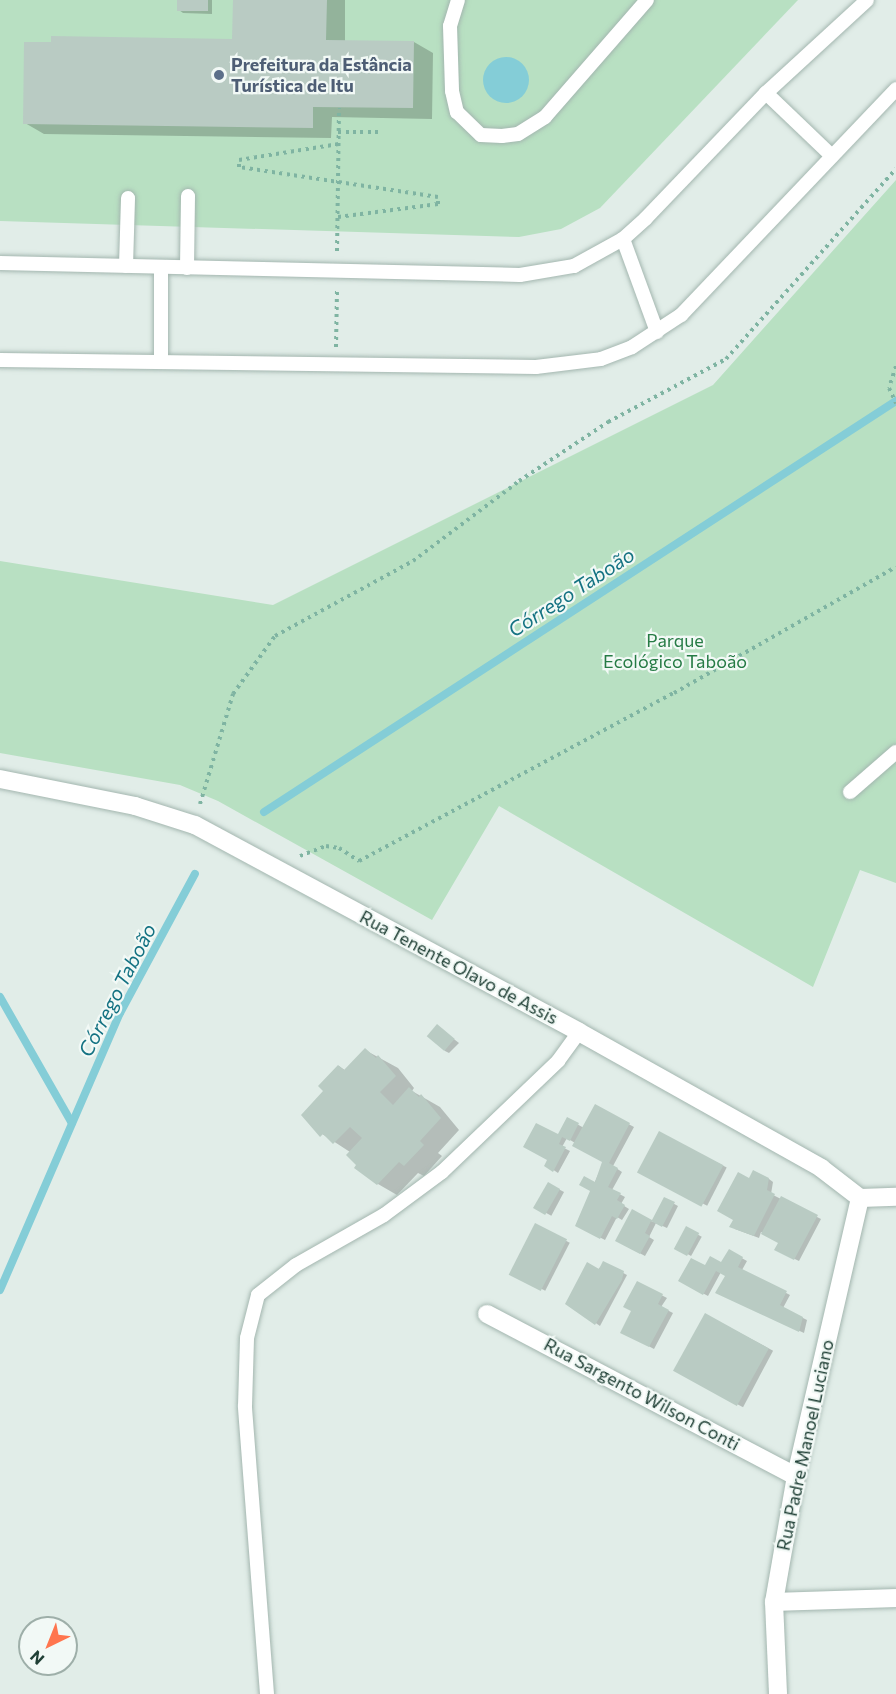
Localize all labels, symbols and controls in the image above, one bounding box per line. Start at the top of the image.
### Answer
place label: Prefeitura da Estância Turística de Itu [231,54,412,97]
marker: Prefeitura da Estância Turística de Itu [212,68,226,82]
water label: Córrego Taboão [503,542,639,642]
park label: Parque Ecológico Taboão [603,630,747,672]
street label: Rua Tenente Olavo de Assis [356,906,562,1028]
water label: Córrego Taboão [73,920,161,1060]
street label: Rua Sargento Wilson Conti [540,1333,744,1455]
street label: Rua Padre Manoel Luciano [772,1337,838,1553]
north arrow [18,1616,78,1676]
text: N [26,1647,48,1669]

